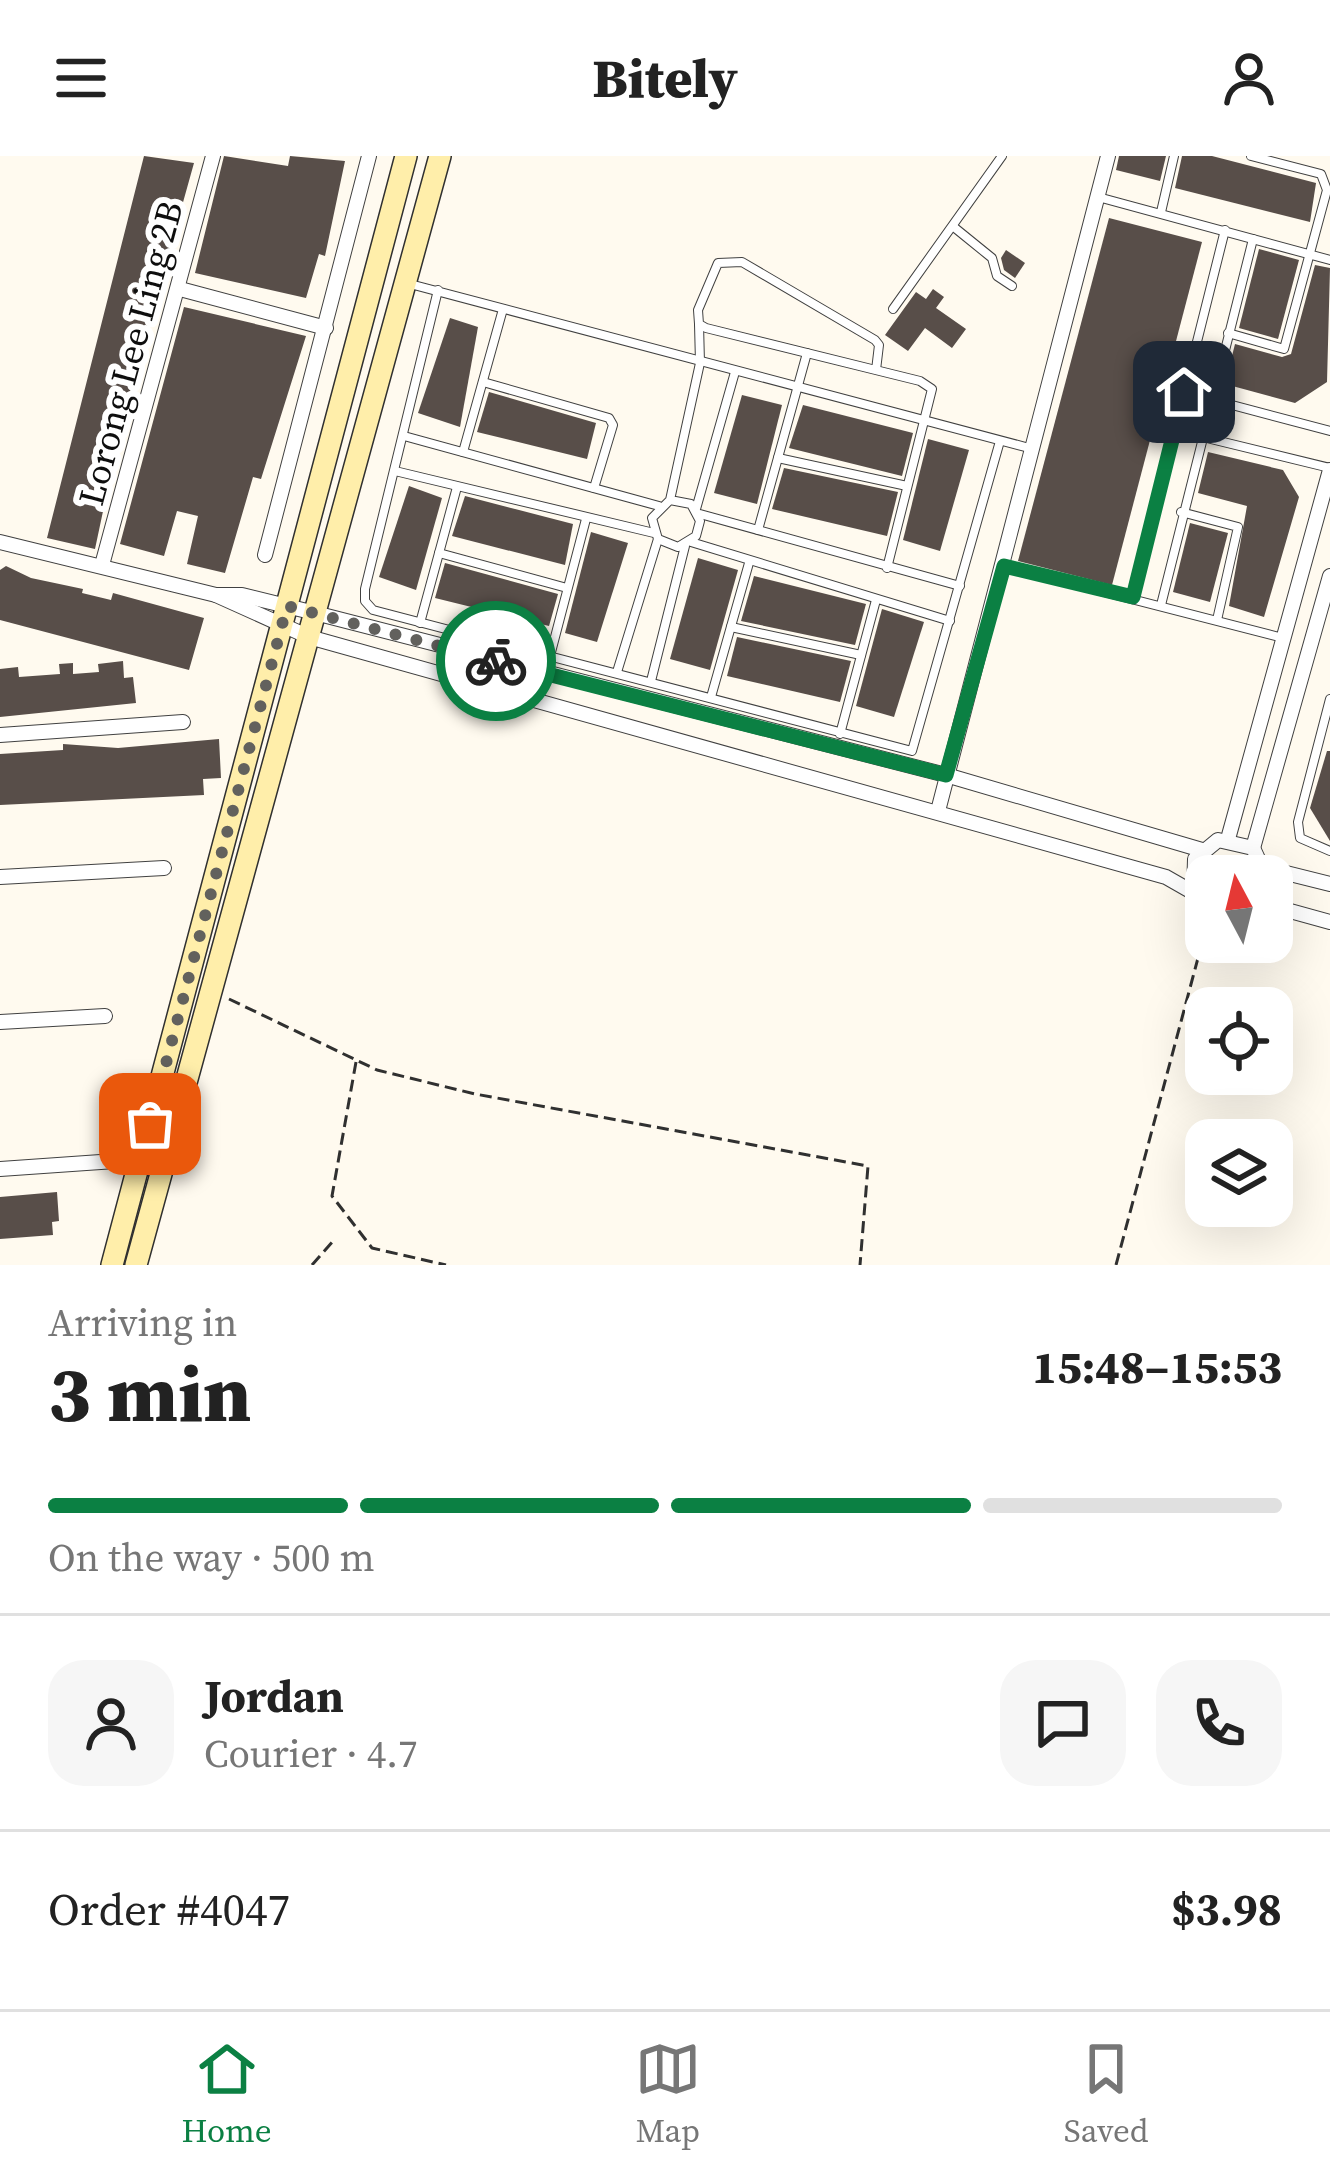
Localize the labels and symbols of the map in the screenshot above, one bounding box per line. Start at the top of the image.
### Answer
street label: Lorong Lee Ling 2B [66,196,195,511]
pin [1133,341,1235,443]
courier [436,601,556,721]
north arrow [1185,855,1293,963]
pin [99,1073,201,1175]

